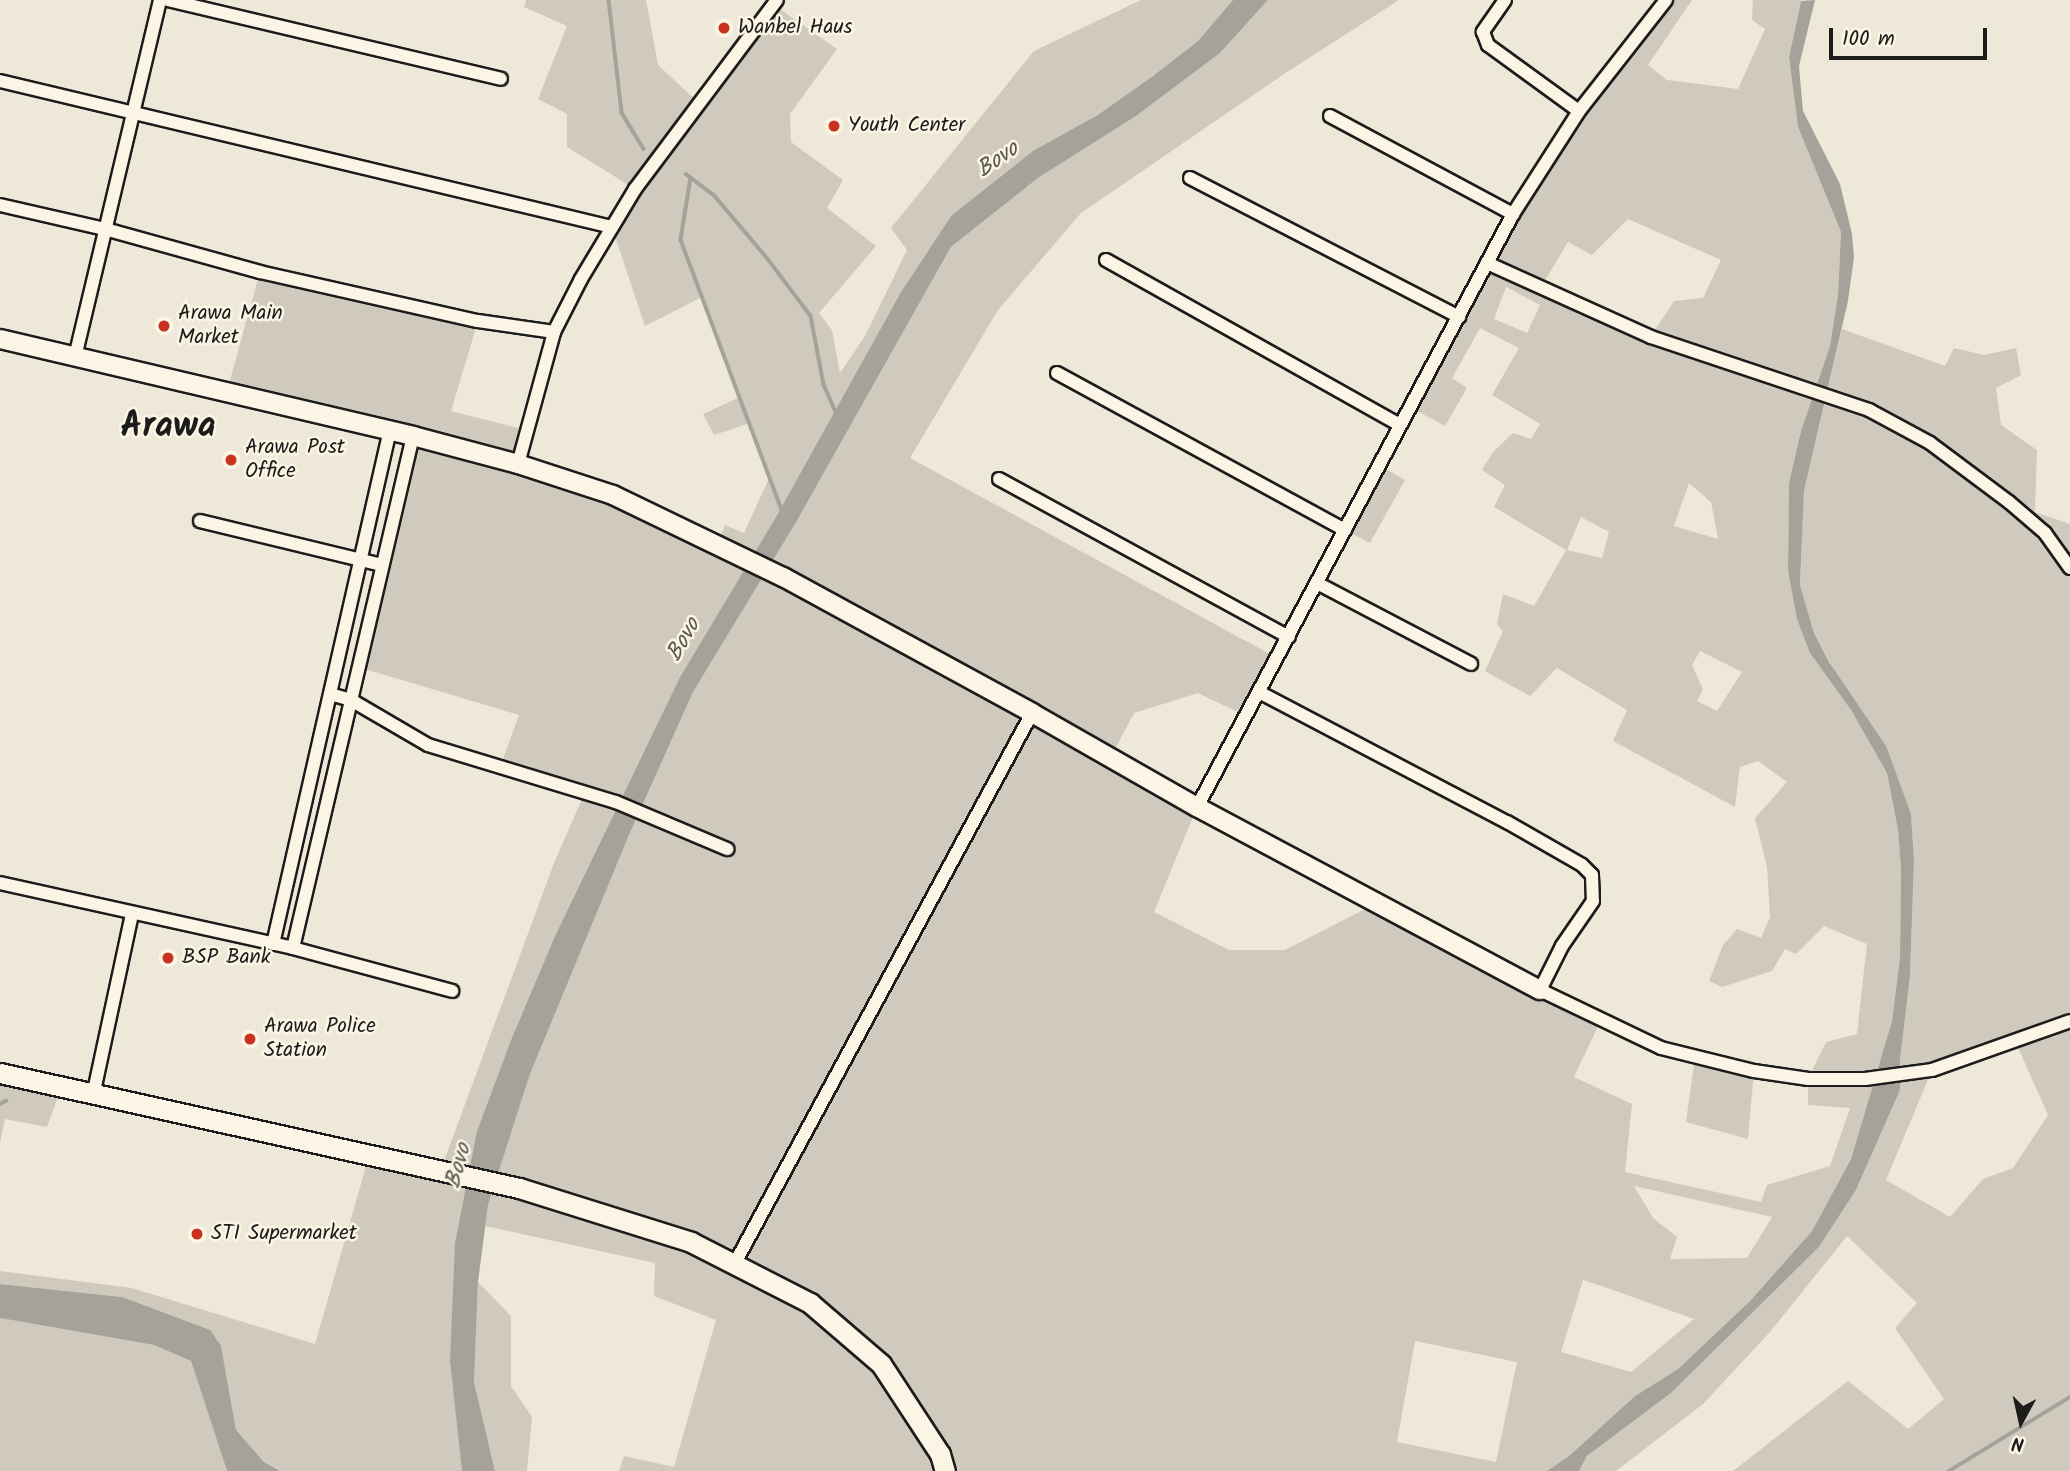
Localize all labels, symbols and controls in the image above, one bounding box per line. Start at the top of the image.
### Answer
scale bar [1832,14,1990,58]
place label: Wanbel Haus [738,15,852,41]
marker: Wanbel Haus [716,20,732,36]
text: 100 m [1842,23,1895,56]
place label: Youth Center [848,113,965,139]
marker: Youth Center [826,118,842,134]
water label: Bovo [972,136,1024,184]
place label: Arawa Main Market [178,301,283,351]
marker: Arawa Main Market [156,318,172,334]
district label: Arawa [120,406,216,448]
place label: Arawa Post Office [245,435,345,485]
marker: Arawa Post Office [223,452,239,468]
water label: Bovo [661,614,707,666]
place label: BSP Bank [182,945,271,971]
marker: BSP Bank [160,950,176,966]
place label: Arawa Police Station [264,1014,376,1064]
marker: Arawa Police Station [242,1031,258,1047]
water label: Bovo [440,1141,478,1191]
place label: STI Supermarket [211,1221,357,1247]
marker: STI Supermarket [189,1226,205,1242]
north arrow [1986,1387,2056,1457]
text: N [2010,1427,2026,1458]

